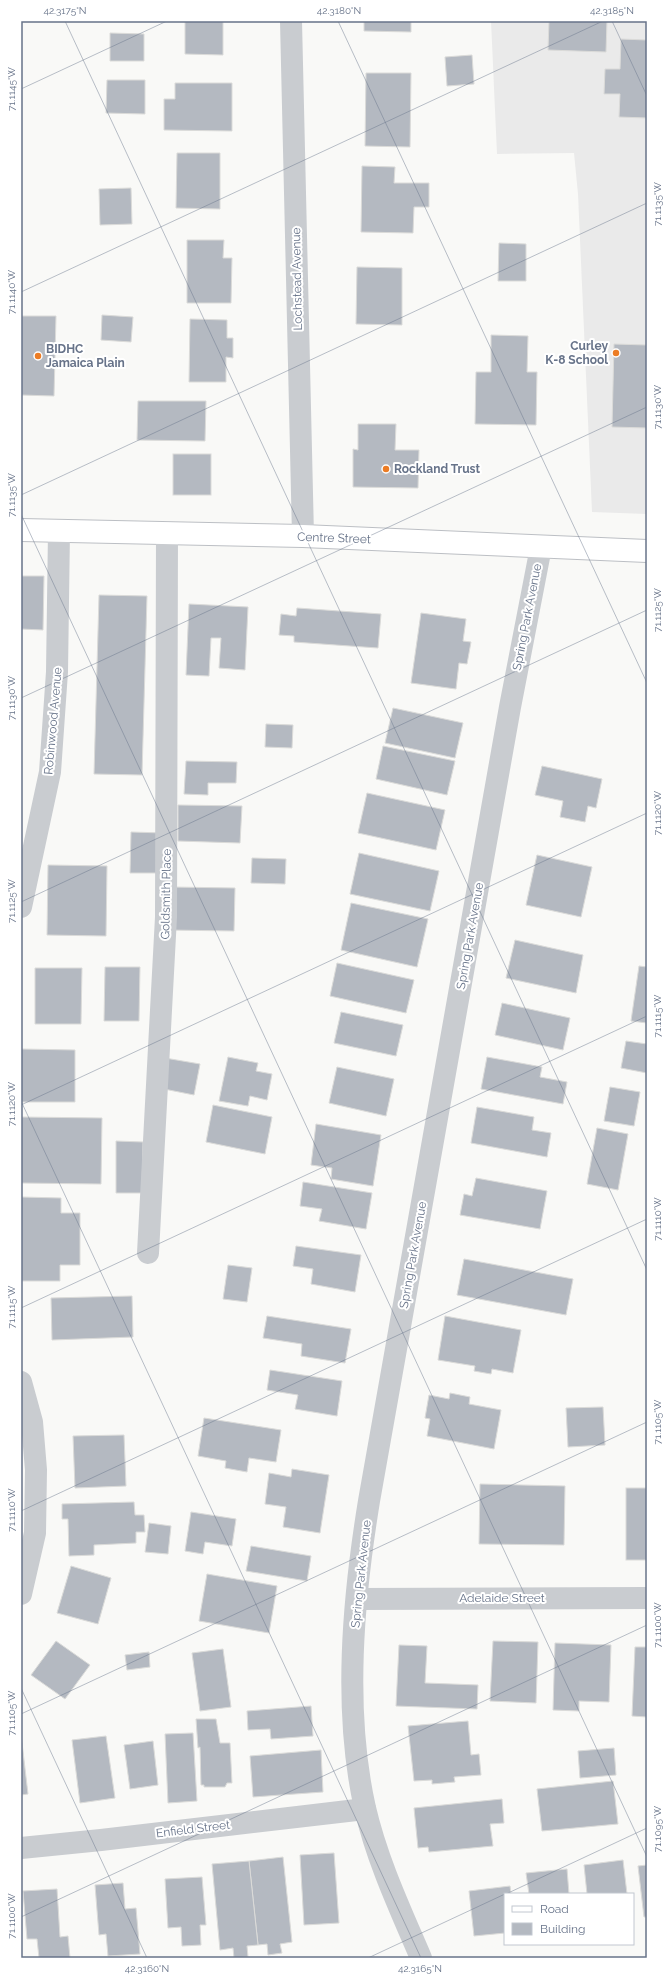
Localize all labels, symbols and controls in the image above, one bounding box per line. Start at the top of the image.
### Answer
text: 42.3175°N [43,5,87,16]
text: 42.3180°N [317,5,361,16]
text: 42.3185°N [590,5,634,16]
text: 71.1145°W [6,66,17,111]
text: 71.1135°W [652,181,663,226]
street label: Lochstead Avenue [289,227,305,331]
text: 71.1140°W [6,269,17,314]
place label: Curley K-8 School [545,339,608,367]
place label: BIDHC Jamaica Plain [46,342,125,370]
marker: Curley K-8 School [611,348,621,358]
marker: BIDHC Jamaica Plain [33,351,43,361]
text: 71.1130°W [652,384,663,429]
place label: Rockland Trust [394,462,480,476]
marker: Rockland Trust [381,464,391,474]
text: 71.1135°W [6,472,17,517]
street label: Centre Street [297,530,371,546]
street label: Spring Park Avenue [510,563,544,671]
text: 71.1125°W [652,588,663,632]
street label: Robinwood Avenue [41,667,65,775]
text: 71.1130°W [6,675,17,720]
text: 71.1120°W [652,790,663,835]
street label: Goldsmith Place [158,848,174,940]
text: 71.1125°W [6,879,17,923]
street label: Spring Park Avenue [454,881,486,991]
text: 71.1115°W [652,994,663,1037]
text: 71.1120°W [6,1081,17,1126]
text: 71.1110°W [652,1197,663,1241]
street label: Spring Park Avenue [397,1200,429,1310]
text: 71.1115°W [6,1285,17,1328]
text: 71.1105°W [652,1399,663,1444]
text: 71.1110°W [6,1488,17,1532]
street label: Spring Park Avenue [348,1519,374,1629]
street label: Adelaide Street [459,1591,545,1605]
text: 71.1100°W [652,1602,663,1648]
text: 71.1105°W [6,1690,17,1735]
text: 71.1095°W [652,1805,663,1852]
street label: Enfield Street [155,1818,231,1840]
text: 71.1100°W [6,1893,17,1939]
legend [504,1893,634,1945]
text: Road [540,1902,569,1916]
text: Building [540,1922,586,1936]
text: 42.3160°N [125,1963,169,1974]
text: 42.3165°N [398,1963,442,1974]

